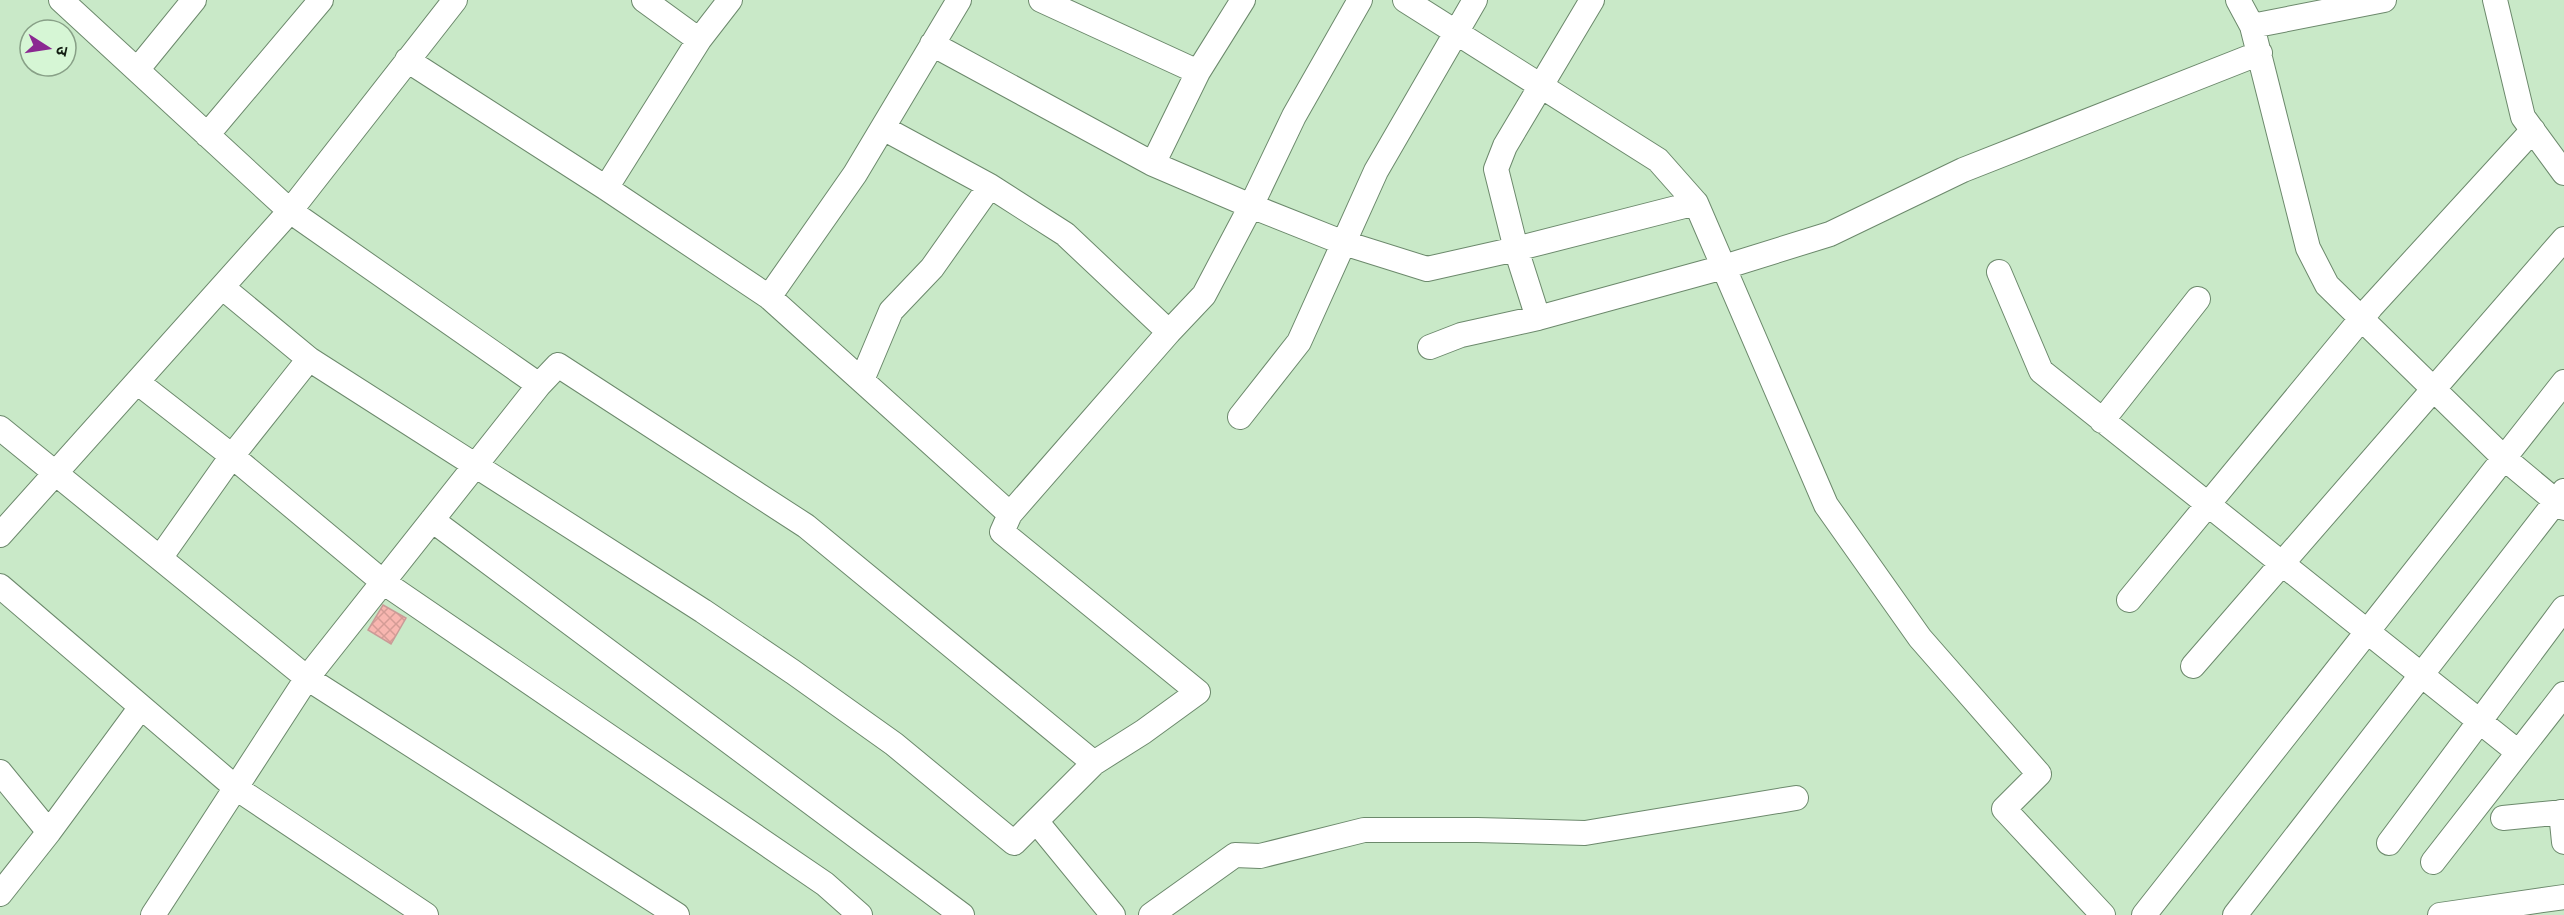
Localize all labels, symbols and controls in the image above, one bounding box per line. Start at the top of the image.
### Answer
north arrow [18,18,78,78]
text: उ [53,45,71,58]

